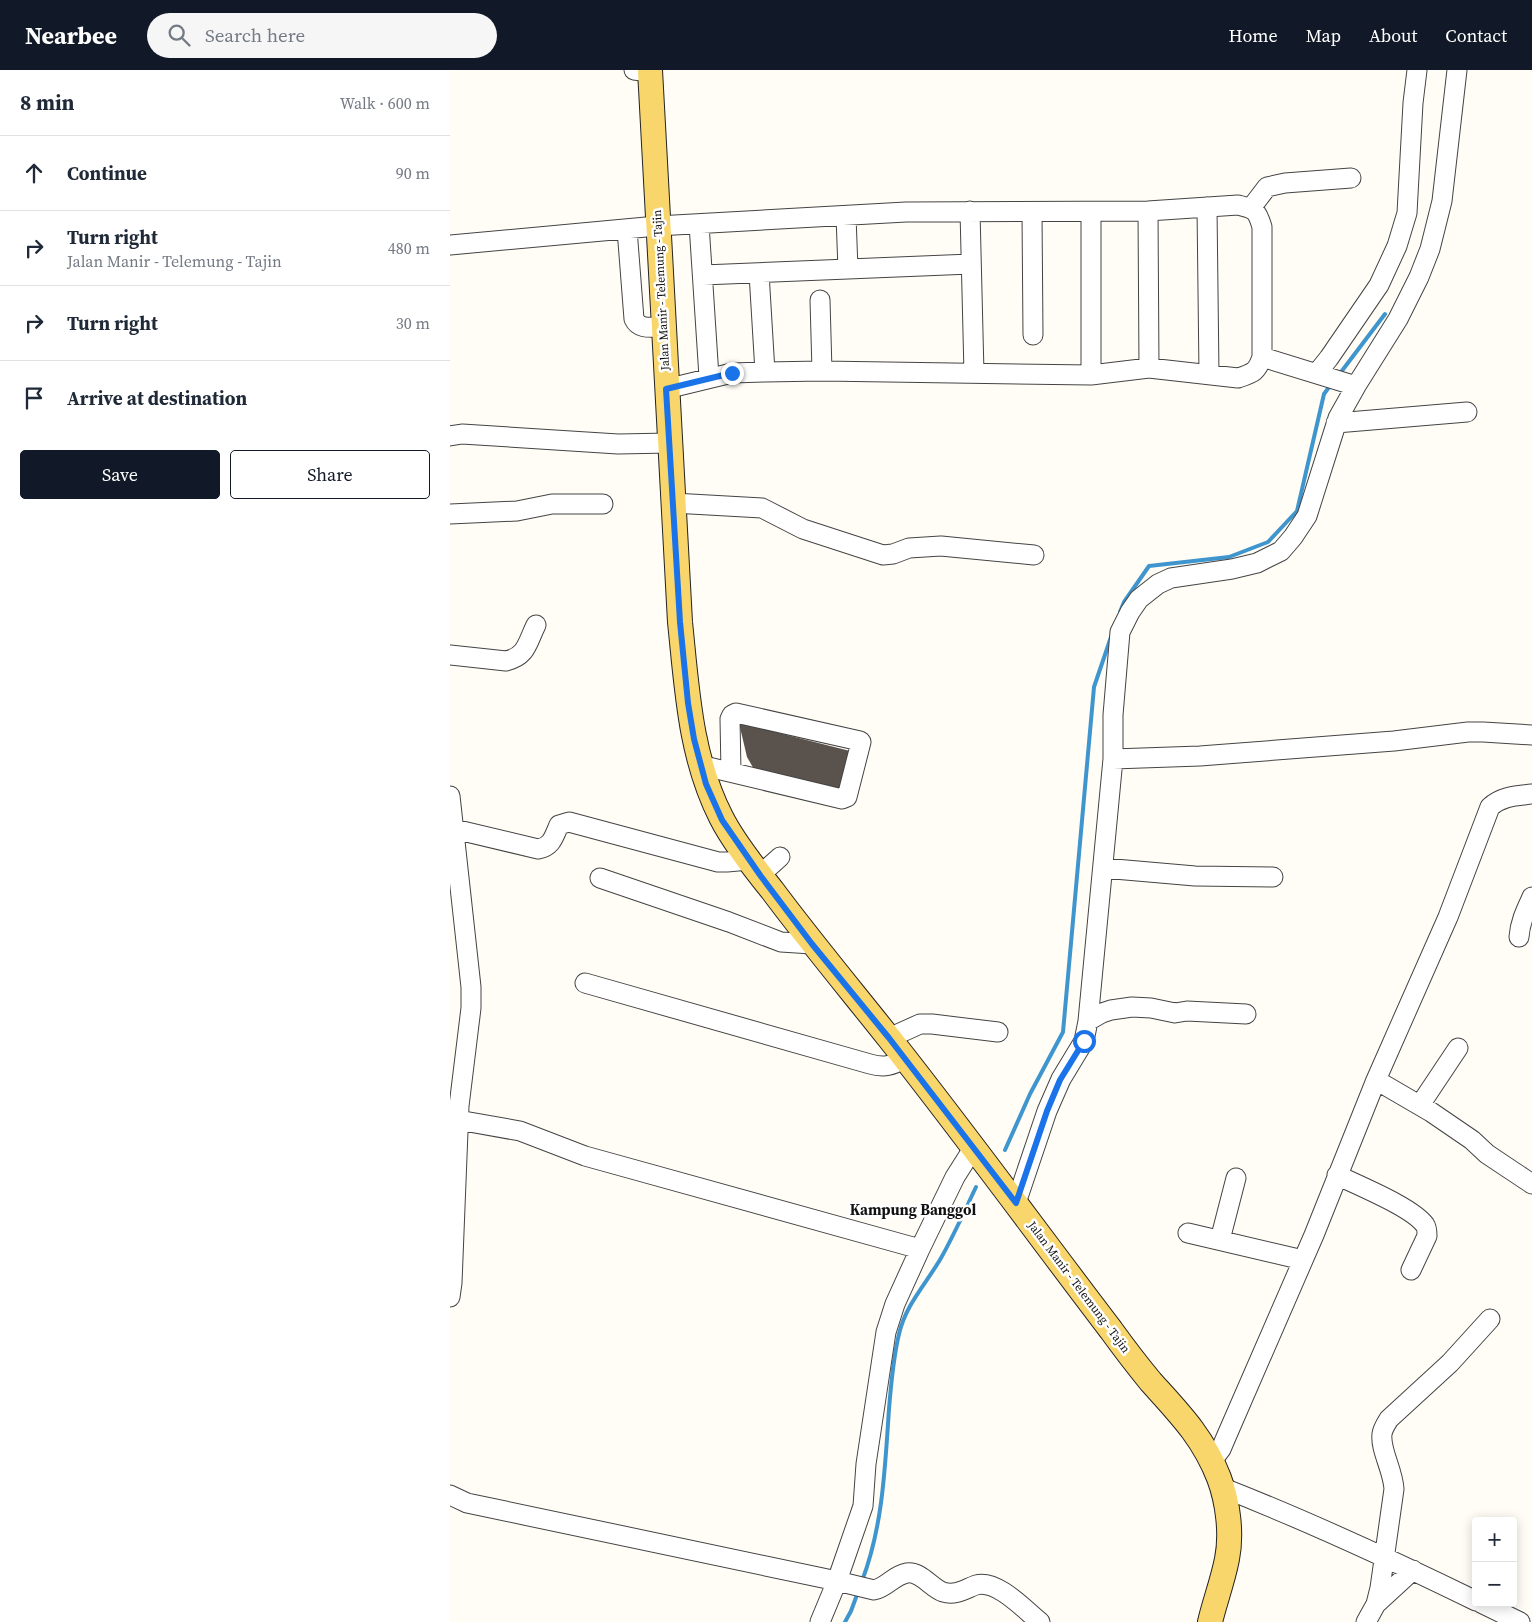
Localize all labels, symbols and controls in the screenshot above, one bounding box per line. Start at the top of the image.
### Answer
search box [147,13,497,58]
text: Nearbee [25,19,117,52]
icon: search [165,21,193,49]
text: Search here [205,22,305,48]
text: Home [1229,23,1278,48]
text: Map [1306,23,1341,48]
text: About [1369,23,1417,48]
text: Contact [1445,23,1507,48]
text: 8 min [20,88,75,117]
text: Walk · 600 m [340,92,430,114]
icon: ahead [20,159,48,187]
text: Continue [67,160,147,186]
text: 90 m [396,162,430,184]
street label: Jalan Manir - Telemung - Tajin [649,209,673,372]
text: Turn right [67,224,158,250]
icon: right [20,234,48,262]
text: 480 m [388,237,430,259]
text: Jalan Manir - Telemung - Tajin [67,250,282,272]
icon: right [20,309,48,337]
text: Turn right [67,310,158,336]
text: 30 m [396,312,430,334]
route end [721,362,744,385]
icon: arrive [20,384,48,412]
text: Arrive at destination [67,385,247,411]
button: Save [20,450,220,499]
button: Share [230,450,430,499]
route start [1073,1030,1096,1053]
district label: Kampung Banggol [850,1199,976,1220]
street label: Jalan Manir - Telemung - Tajin [1024,1217,1134,1356]
map controls [1472,1517,1517,1607]
button: + [1472,1517,1517,1562]
button: − [1472,1562,1517,1607]

